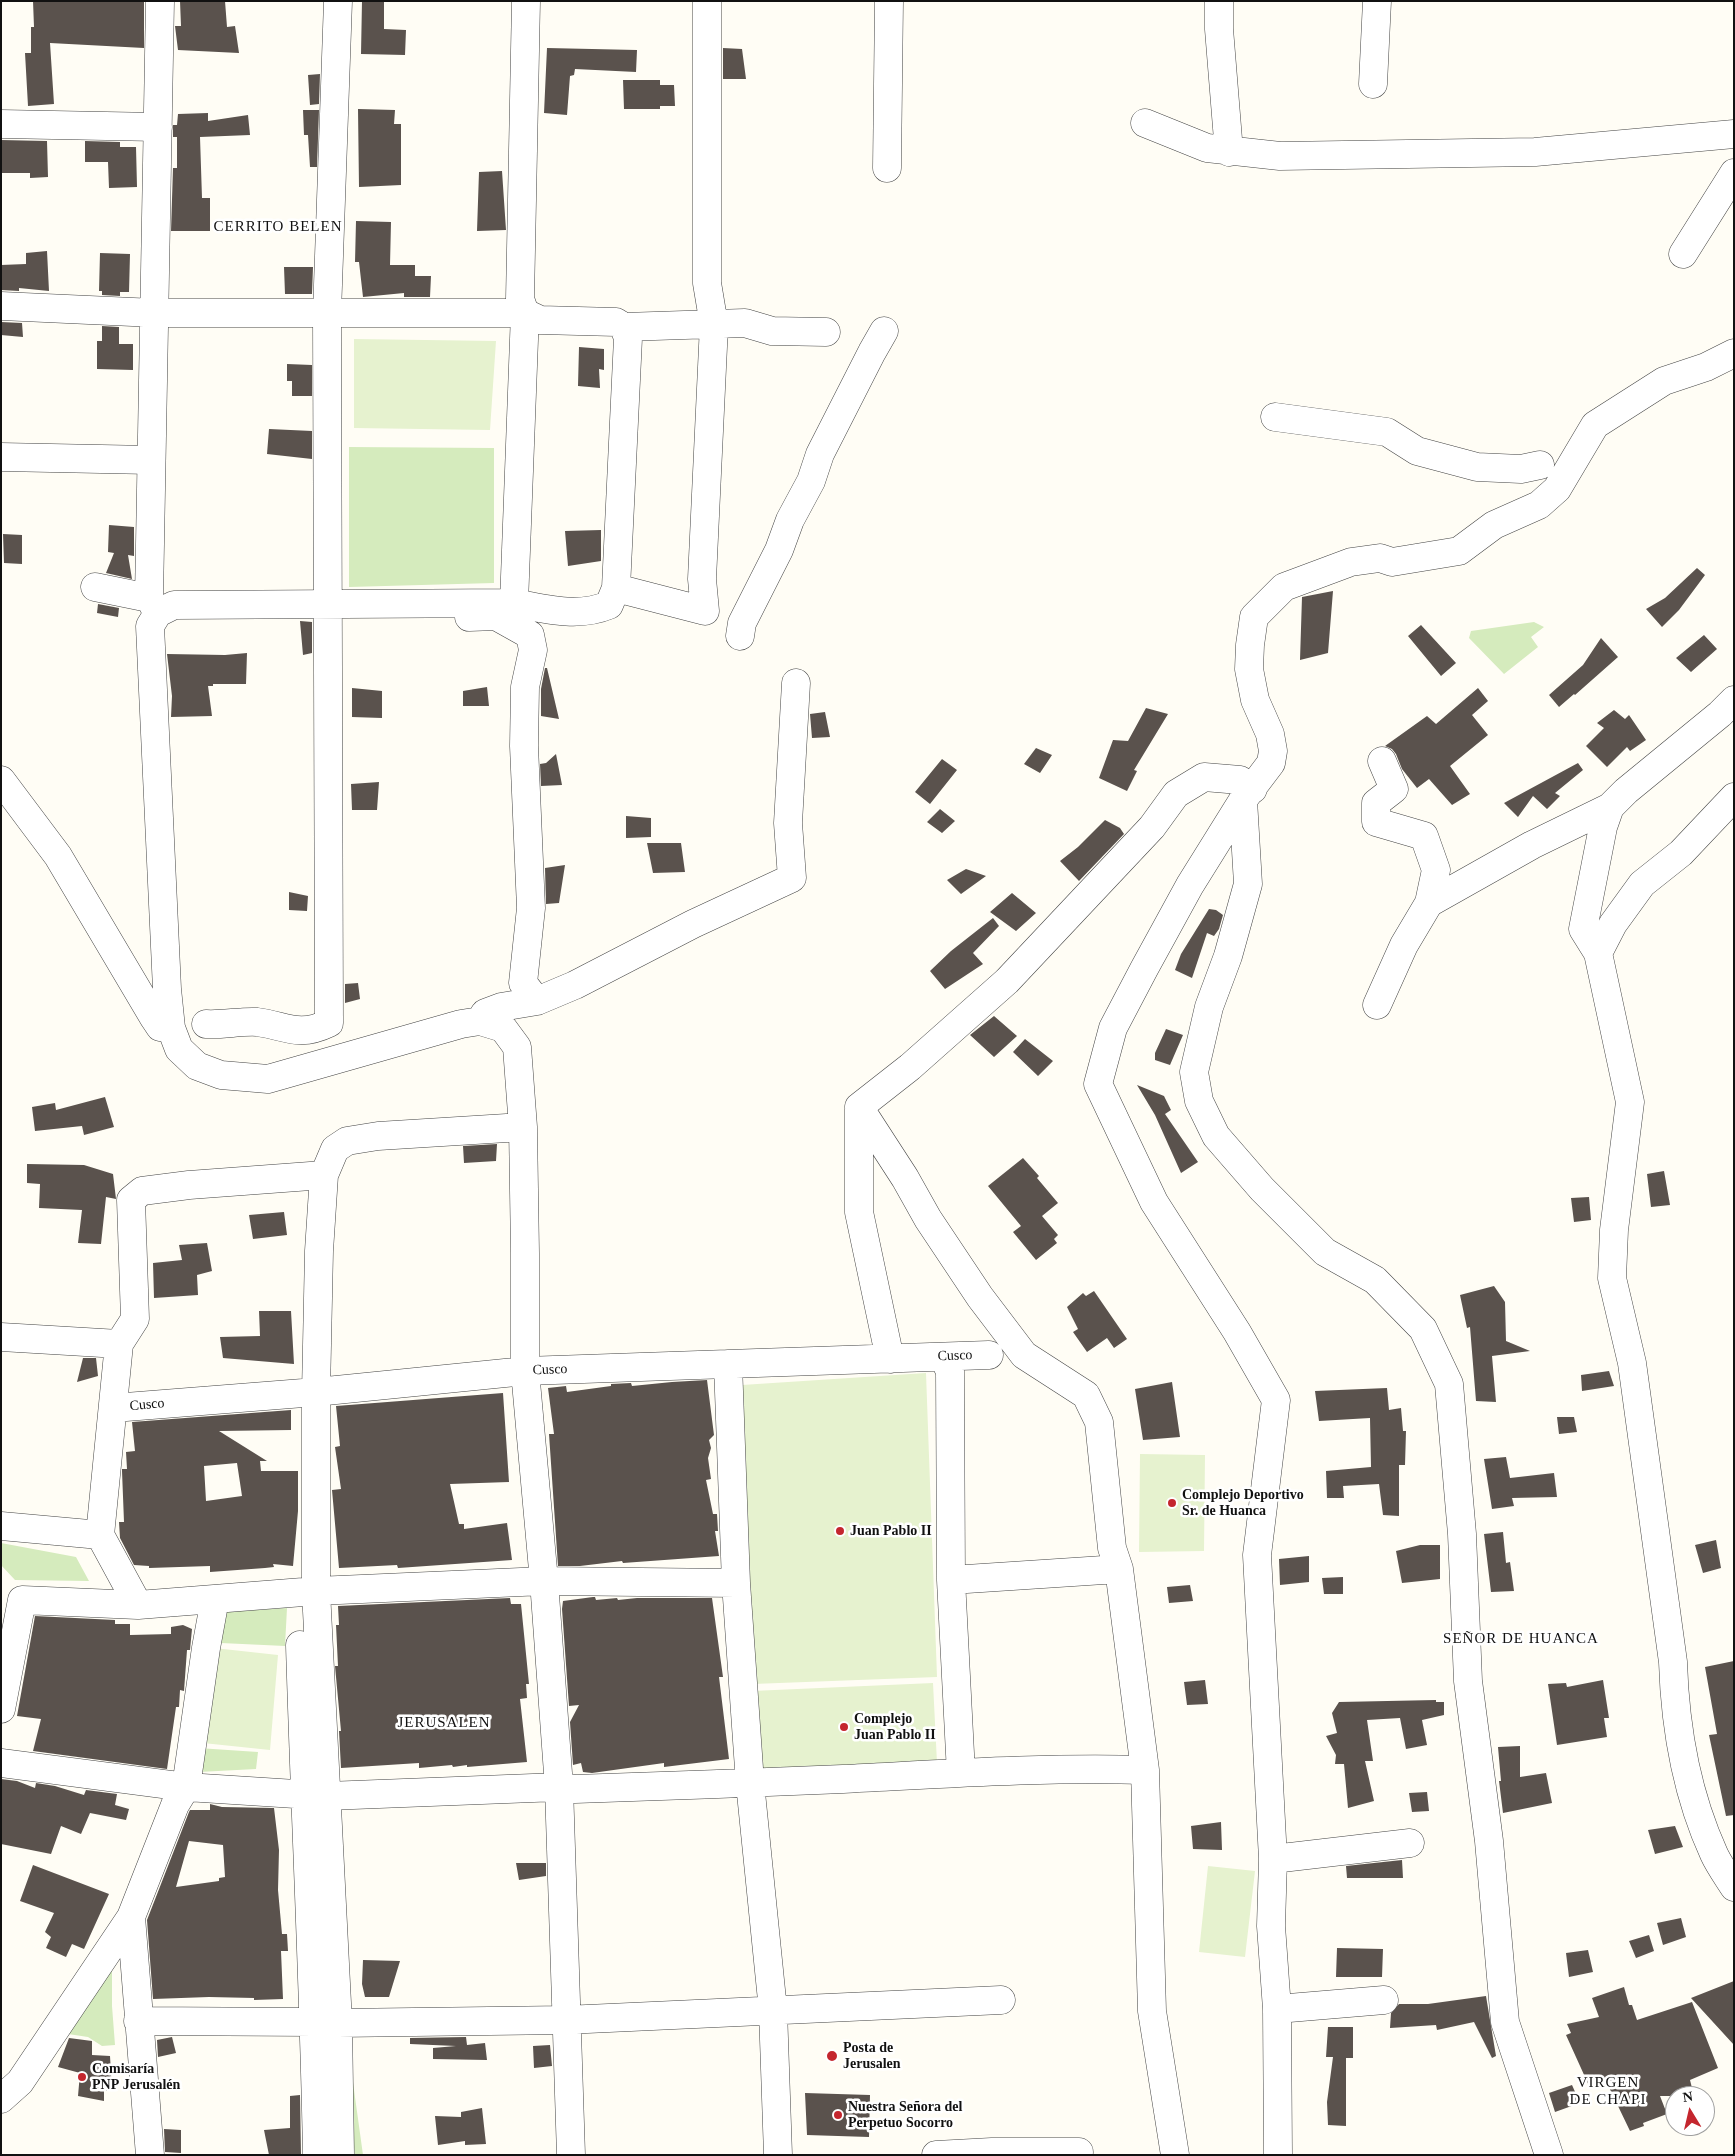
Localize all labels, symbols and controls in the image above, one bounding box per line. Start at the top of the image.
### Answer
district label: CERRITO BELEN [212,218,344,236]
street label: Cusco [937,1347,973,1365]
street label: Cusco [532,1361,568,1379]
street label: Cusco [129,1395,165,1415]
place label: Complejo Deportivo Sr. de Huanca [1182,1487,1304,1520]
marker: Complejo Deportivo Sr. de Huanca [1166,1497,1178,1509]
place label: Juan Pablo II [850,1523,932,1539]
marker: Juan Pablo II [834,1525,846,1537]
district label: SEÑOR DE HUANCA [1441,1630,1601,1648]
place label: Complejo Juan Pablo II [854,1711,936,1744]
district label: JERUSALEN [396,1714,492,1732]
marker: Complejo Juan Pablo II [838,1721,850,1733]
place label: Posta de Jerusalen [843,2040,901,2072]
marker: Posta de Jerusalen [825,2049,839,2063]
place label: Comisaría PNP Jerusalén [92,2061,180,2094]
marker: Comisaría PNP Jerusalén [76,2071,88,2083]
district label: VIRGEN DE CHAPI [1569,2074,1647,2109]
north arrow [1665,2086,1715,2136]
text: N [1682,2088,1694,2105]
place label: Nuestra Señora del Perpetuo Socorro [848,2099,962,2132]
marker: Nuestra Señora del Perpetuo Socorro [832,2109,844,2121]

